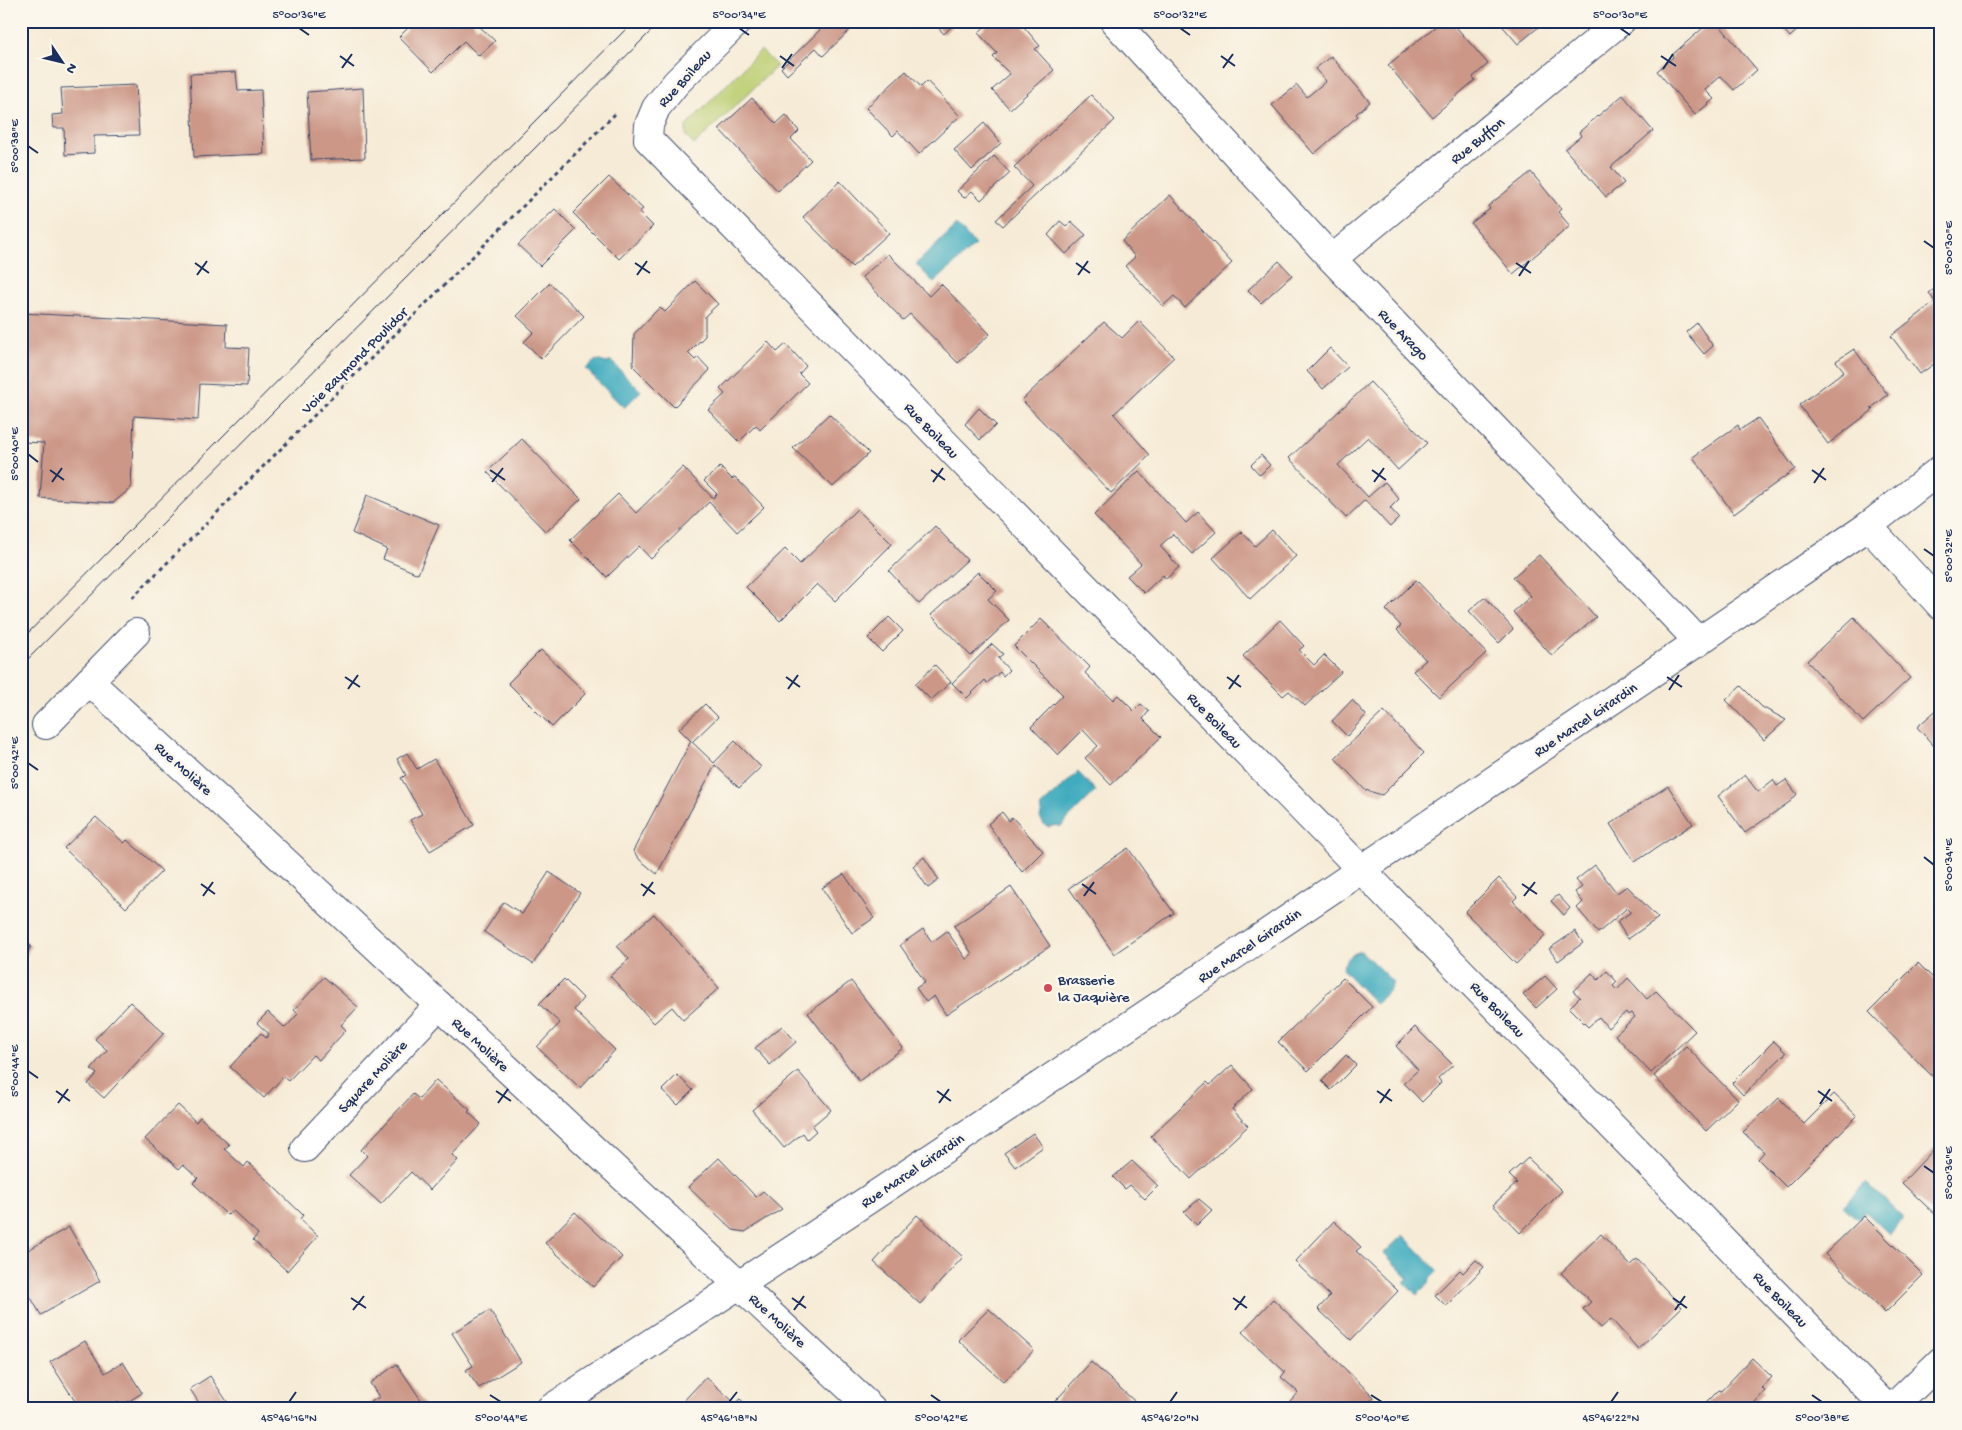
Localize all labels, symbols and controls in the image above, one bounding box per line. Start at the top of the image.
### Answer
text: 5°00'36"E [272,9,326,23]
text: 5°00'34"E [713,9,766,23]
text: 5°00'32"E [1154,9,1207,23]
text: 5°00'30"E [1593,9,1647,23]
north arrow [38,38,88,88]
street label: Rue Boileau [655,47,716,112]
text: N [61,59,80,77]
street label: Rue Buffon [1447,114,1509,169]
text: 5°00'38"E [9,119,23,173]
text: 5°00'30"E [1943,221,1957,275]
street label: Voie Raymond Poulidor [298,303,414,419]
street label: Rue Arago [1374,306,1432,365]
street label: Rue Boileau [899,399,962,463]
text: 5°00'40"E [9,427,23,481]
text: 5°00'32"E [1943,529,1957,582]
street label: Rue Marcel Girardin [1531,679,1641,762]
street label: Rue Boileau [1182,689,1245,753]
text: 5°00'42"E [9,736,23,789]
street label: Rue Molière [150,739,216,800]
text: 5°00'34"E [1943,838,1957,891]
street label: Rue Marcel Girardin [1195,905,1305,988]
place label: Brasserie la Jaquière [1057,972,1130,1007]
street label: Rue Boileau [1465,978,1528,1042]
marker: Brasserie la Jaquière [1042,982,1054,994]
street label: Rue Molière [447,1014,512,1077]
street label: Square Molière [335,1037,412,1118]
text: 5°00'44"E [9,1044,23,1097]
street label: Rue Marcel Girardin [858,1130,968,1213]
text: 5°00'36"E [1943,1146,1957,1200]
street label: Rue Boileau [1748,1268,1811,1332]
street label: Rue Molière [744,1290,809,1353]
text: 45°46'16"N [261,1412,317,1426]
text: 5°00'44"E [475,1412,528,1426]
text: 45°46'18"N [701,1412,757,1426]
text: 5°00'42"E [915,1412,968,1426]
text: 45°46'20"N [1141,1412,1199,1426]
text: 5°00'40"E [1355,1412,1409,1426]
text: 45°46'22"N [1583,1412,1640,1426]
text: 5°00'38"E [1795,1412,1849,1426]

